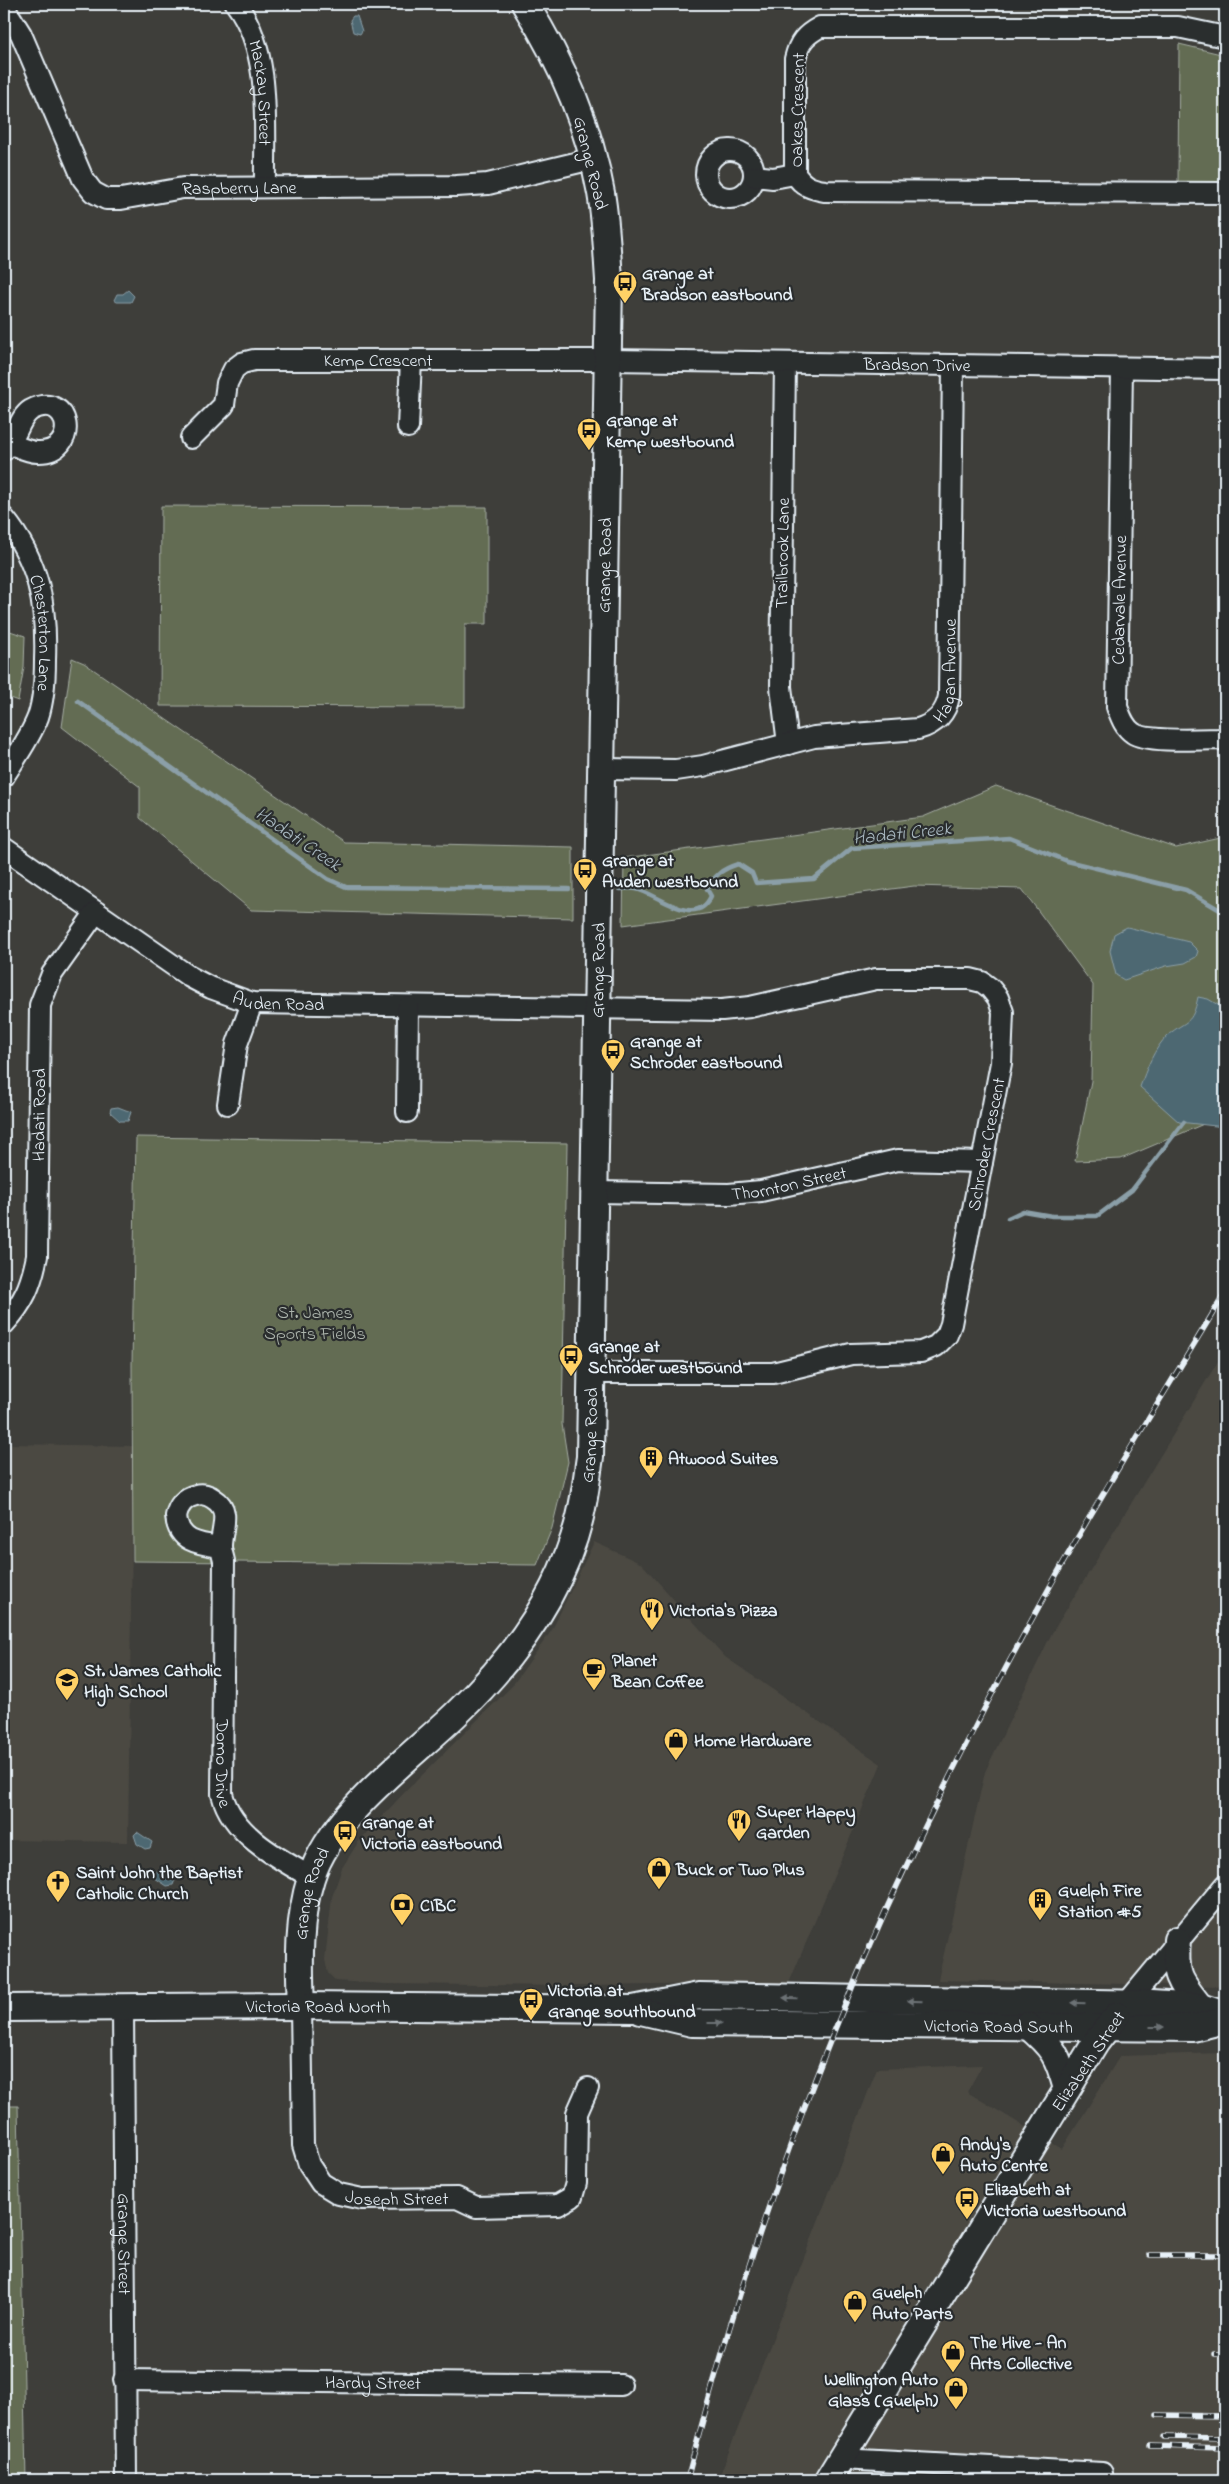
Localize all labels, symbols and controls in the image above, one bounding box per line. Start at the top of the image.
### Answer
street label: Mackay Street [240,37,276,146]
street label: Oakes Crescent [785,52,813,168]
street label: Grange Road [564,114,613,213]
street label: Raspberry Lane [182,176,298,203]
place label: Grange at Bradson eastbound [641,262,793,309]
bus stop icon: Grange at Bradson eastbound [612,270,638,304]
street label: Kemp Crescent [324,349,433,375]
street label: Bradson Drive [862,353,972,380]
place label: Grange at Kemp westbound [606,409,735,456]
bus stop icon: Grange at Kemp westbound [576,417,602,451]
street label: Trailbrook Lane [770,496,798,609]
street label: Grange Road [593,517,620,613]
street label: Cedarvale Avenue [1107,534,1135,665]
street label: Chesterton Lane [21,572,56,693]
street label: Hagan Avenue [928,618,965,730]
water label: Hadati Creek [249,801,347,879]
water label: Hadati Creek [852,816,953,853]
place label: Grange at Auden westbound [602,849,739,896]
bus stop icon: Grange at Auden westbound [572,857,598,891]
street label: Grange Road [586,922,614,1018]
street label: Auden Road [228,986,324,1019]
place label: Grange at Schroder eastbound [630,1030,783,1077]
bus stop icon: Grange at Schroder eastbound [600,1038,626,1072]
street label: Hadati Road [27,1068,54,1161]
street label: Schroder Crescent [962,1076,1014,1213]
street label: Thornton Street [730,1161,849,1209]
park label: St. James Sports Fields [264,1301,366,1348]
place label: Grange at Schroder westbound [588,1335,743,1382]
bus stop icon: Grange at Schroder westbound [558,1343,584,1377]
street label: Grange Road [575,1387,606,1484]
building icon: Atwood Suites [638,1445,664,1479]
place label: Atwood Suites [668,1447,778,1473]
restaurant icon: Victoria's Pizza [639,1597,665,1631]
place label: Victoria's Pizza [669,1599,778,1625]
place label: Planet Bean Coffee [611,1649,705,1696]
cafe icon: Planet Bean Coffee [581,1657,607,1691]
place label: St. James Catholic High School [84,1659,222,1707]
school or university icon: St. James Catholic High School [54,1667,80,1701]
street label: Domo Drive [207,1718,237,1813]
shop icon: Home Hardware [663,1727,689,1761]
place label: Home Hardware [694,1729,812,1755]
place label: Super Happy Garden [756,1800,856,1847]
restaurant icon: Super Happy Garden [726,1808,752,1842]
place label: Grange at Victoria eastbound [361,1811,503,1858]
bus stop icon: Grange at Victoria eastbound [332,1819,358,1853]
street label: Grange Road [289,1843,338,1941]
shop icon: Buck or Two Plus [646,1856,672,1890]
place label: Buck or Two Plus [675,1858,805,1884]
place label: Saint John the Baptist Catholic Church [76,1861,244,1908]
church icon: Saint John the Baptist Catholic Church [45,1869,71,1903]
place label: Guelph Fire Station #5 [1058,1879,1142,1926]
building icon: Guelph Fire Station #5 [1027,1887,1053,1921]
bank icon: CIBC [389,1892,415,1926]
place label: CIBC [420,1894,456,1920]
place label: Victoria at Grange southbound [547,1979,696,2027]
bus stop icon: Victoria at Grange southbound [518,1987,544,2021]
one-way arrow [781,1994,797,2002]
street label: Victoria Road North [245,1995,390,2022]
one-way arrow [907,1997,923,2005]
one-way arrow [1070,1999,1086,2007]
street label: Elizabeth Street [1046,2007,1133,2118]
street label: Victoria Road South [923,2014,1073,2042]
one-way arrow [707,2019,723,2027]
one-way arrow [1149,2023,1165,2031]
place label: Andy's Auto Centre [960,2133,1049,2180]
shop icon: Andy's Auto Centre [930,2141,956,2175]
place label: Elizabeth at Victoria westbound [983,2178,1127,2225]
street label: Joseph Street [342,2185,449,2214]
bus stop icon: Elizabeth at Victoria westbound [954,2186,980,2220]
street label: Grange Street [108,2193,136,2295]
place label: Guelph Auto Parts [872,2281,953,2328]
shop icon: Guelph Auto Parts [842,2289,868,2323]
place label: The Hive - An Arts Collective [970,2331,1073,2378]
shop icon: The Hive - An Arts Collective [940,2339,966,2373]
place label: Wellington Auto Glass (Guelph) [824,2368,939,2415]
street label: Hardy Street [325,2371,421,2398]
shop icon: Wellington Auto Glass (Guelph) [943,2376,969,2410]

